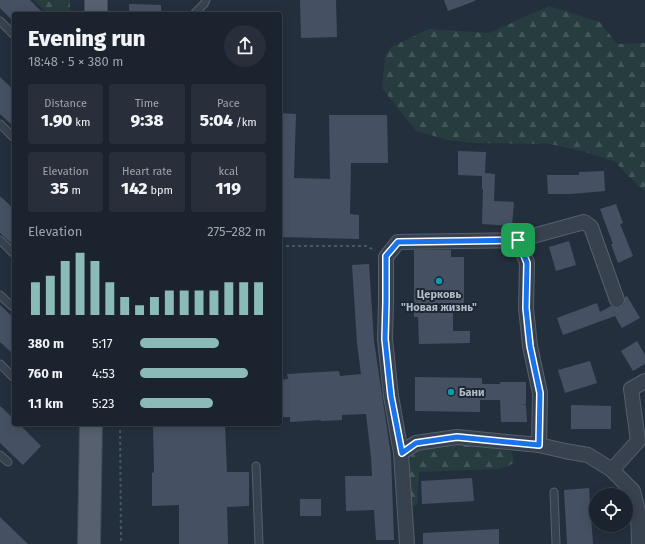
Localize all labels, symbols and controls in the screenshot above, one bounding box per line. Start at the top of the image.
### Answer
text: Evening run [28,25,145,52]
button: share [224,25,266,67]
text: 18:48 · 5 × 380 m [28,54,123,69]
text: Distance [44,97,87,110]
text: Time [135,97,159,110]
text: Pace [217,97,240,110]
text: 1.90 [41,110,72,131]
text: 9:38 [130,110,164,131]
text: 5:04 [200,110,233,131]
text: km [72,116,90,129]
text: /km [233,116,257,129]
text: Elevation [43,165,89,178]
text: Heart rate [122,165,172,178]
text: kcal [218,165,238,178]
text: 35 [50,178,69,199]
text: 142 [121,178,147,199]
text: 119 [216,178,241,199]
text: m [69,184,81,197]
text: bpm [147,184,173,197]
pin [501,223,535,257]
text: Elevation [28,224,82,239]
text: 275–282 m [207,224,266,239]
icon: arrive [507,229,529,251]
marker: Церковь "Новая жизнь" [434,276,444,286]
place label: Церковь "Новая жизнь" [401,288,477,314]
text: 380 m [28,336,64,351]
text: 5:17 [92,336,113,351]
text: 760 m [28,366,63,381]
text: 4:53 [92,366,115,381]
place label: Бани [459,386,485,399]
marker: Бани [446,387,456,397]
text: 1.1 km [28,396,63,411]
text: 5:23 [92,396,115,411]
map controls [589,488,633,532]
button: locate [589,488,633,532]

